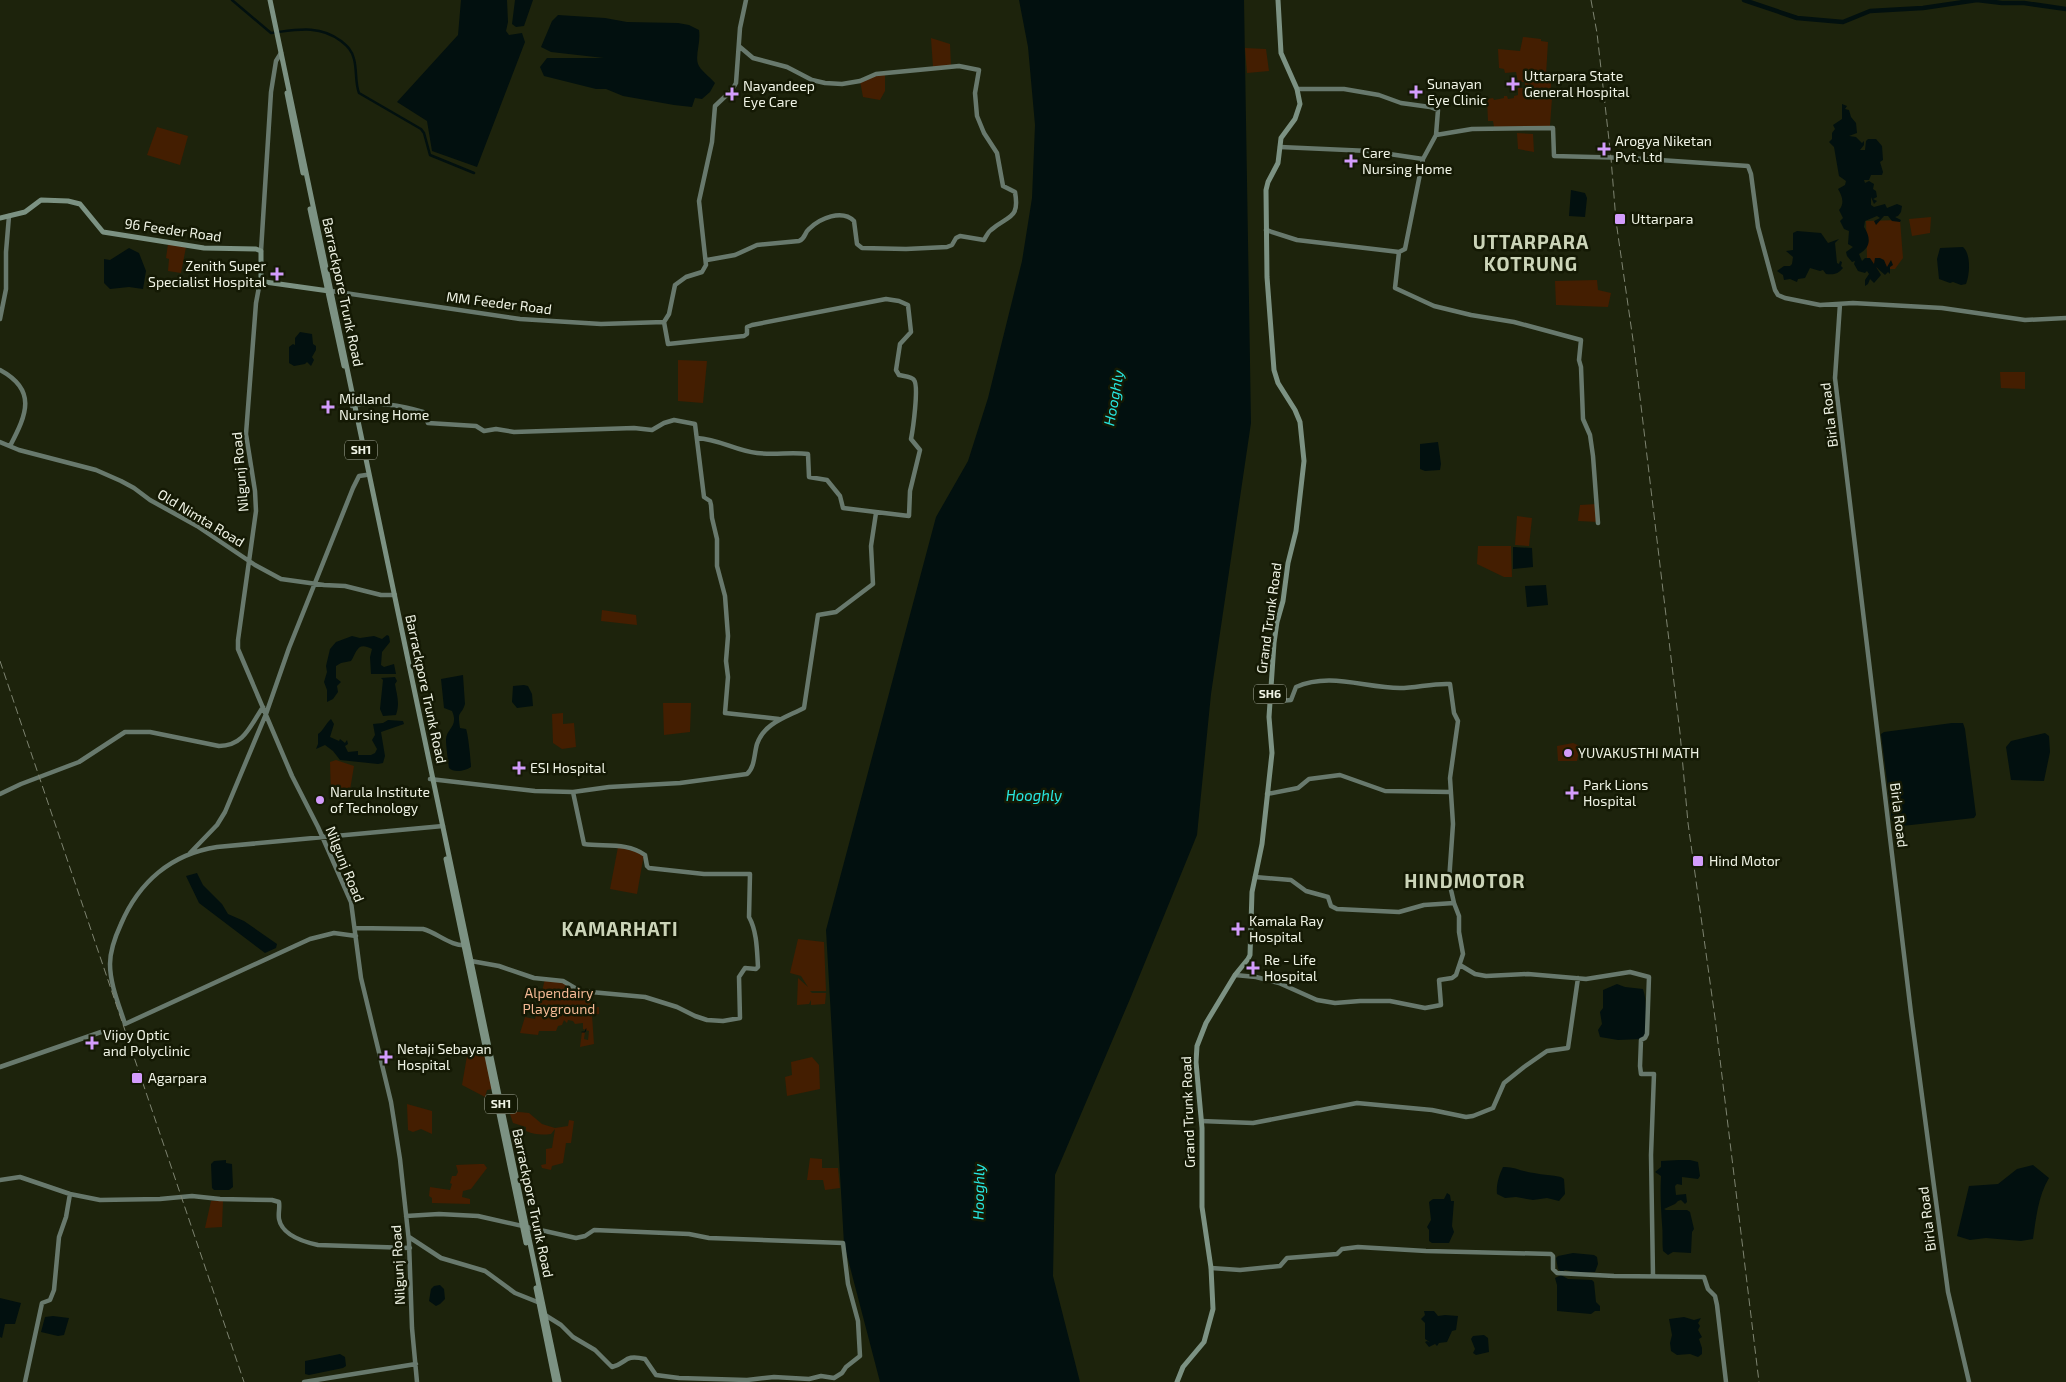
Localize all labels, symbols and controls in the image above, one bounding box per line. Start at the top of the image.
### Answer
place label: Uttarpara State General Hospital [1524,67,1630,100]
place label: Sunayan Eye Clinic [1427,75,1487,108]
place label: Nayandeep Eye Care [743,77,815,110]
marker: Uttarpara State General Hospital [1506,77,1520,91]
marker: Sunayan Eye Clinic [1409,85,1423,99]
marker: Nayandeep Eye Care [725,87,739,101]
place label: Arogya Niketan Pvt. Ltd [1615,132,1712,165]
marker: Arogya Niketan Pvt. Ltd [1597,142,1611,156]
place label: Care Nursing Home [1362,144,1452,177]
marker: Care Nursing Home [1344,154,1358,168]
place label: Uttarpara [1631,210,1693,227]
marker: Uttarpara [1613,212,1627,226]
street label: 96 Feeder Road [123,214,223,245]
street label: Barrackpore Trunk Road [319,216,368,368]
district label: UTTARPARA KOTRUNG [1473,230,1589,275]
place label: Zenith Super Specialist Hospital [148,257,267,290]
marker: Zenith Super Specialist Hospital [270,267,284,281]
street label: MM Feeder Road [445,288,553,317]
water label: Hooghly [1099,368,1128,427]
street label: Birla Road [1816,382,1841,448]
place label: Midland Nursing Home [339,390,429,423]
marker: Midland Nursing Home [321,400,335,414]
street label: Nilgunj Road [228,431,251,513]
road number: SH1 [345,440,377,460]
street label: Old Nimta Road [155,485,248,550]
street label: Grand Trunk Road [1252,561,1285,675]
street label: Barrackpore Trunk Road [402,613,451,765]
road number: SH6 [1254,684,1286,704]
place label: YUVAKUSTHI MATH [1578,744,1699,761]
marker: YUVAKUSTHI MATH [1562,747,1574,759]
place label: ESI Hospital [530,759,607,776]
marker: ESI Hospital [512,761,526,775]
place label: Park Lions Hospital [1583,776,1648,809]
street label: Birla Road [1887,782,1912,848]
place label: Narula Institute of Technology [330,783,430,816]
water label: Hooghly [1006,786,1062,805]
marker: Park Lions Hospital [1565,786,1579,800]
marker: Narula Institute of Technology [314,794,326,806]
street label: Nilgunj Road [323,823,368,904]
place label: Hind Motor [1709,852,1781,869]
marker: Hind Motor [1691,854,1705,868]
district label: HINDMOTOR [1404,869,1526,892]
place label: Kamala Ray Hospital [1249,912,1324,945]
district label: KAMARHATI [562,917,678,940]
marker: Kamala Ray Hospital [1231,922,1245,936]
place label: Re - Life Hospital [1264,951,1318,984]
marker: Re - Life Hospital [1246,961,1260,975]
park label: Alpendairy Playground [523,984,595,1017]
place label: Vijoy Optic and Polyclinic [103,1026,190,1059]
marker: Vijoy Optic and Polyclinic [85,1036,99,1050]
place label: Netaji Sebayan Hospital [397,1040,492,1073]
marker: Netaji Sebayan Hospital [379,1050,393,1064]
street label: Grand Trunk Road [1177,1056,1198,1168]
place label: Agarpara [148,1069,207,1086]
marker: Agarpara [130,1071,144,1085]
road number: SH1 [485,1094,517,1114]
street label: Barrackpore Trunk Road [509,1127,558,1279]
water label: Hooghly [969,1164,988,1220]
street label: Birla Road [1914,1186,1939,1252]
street label: Nilgunj Road [387,1224,408,1306]

